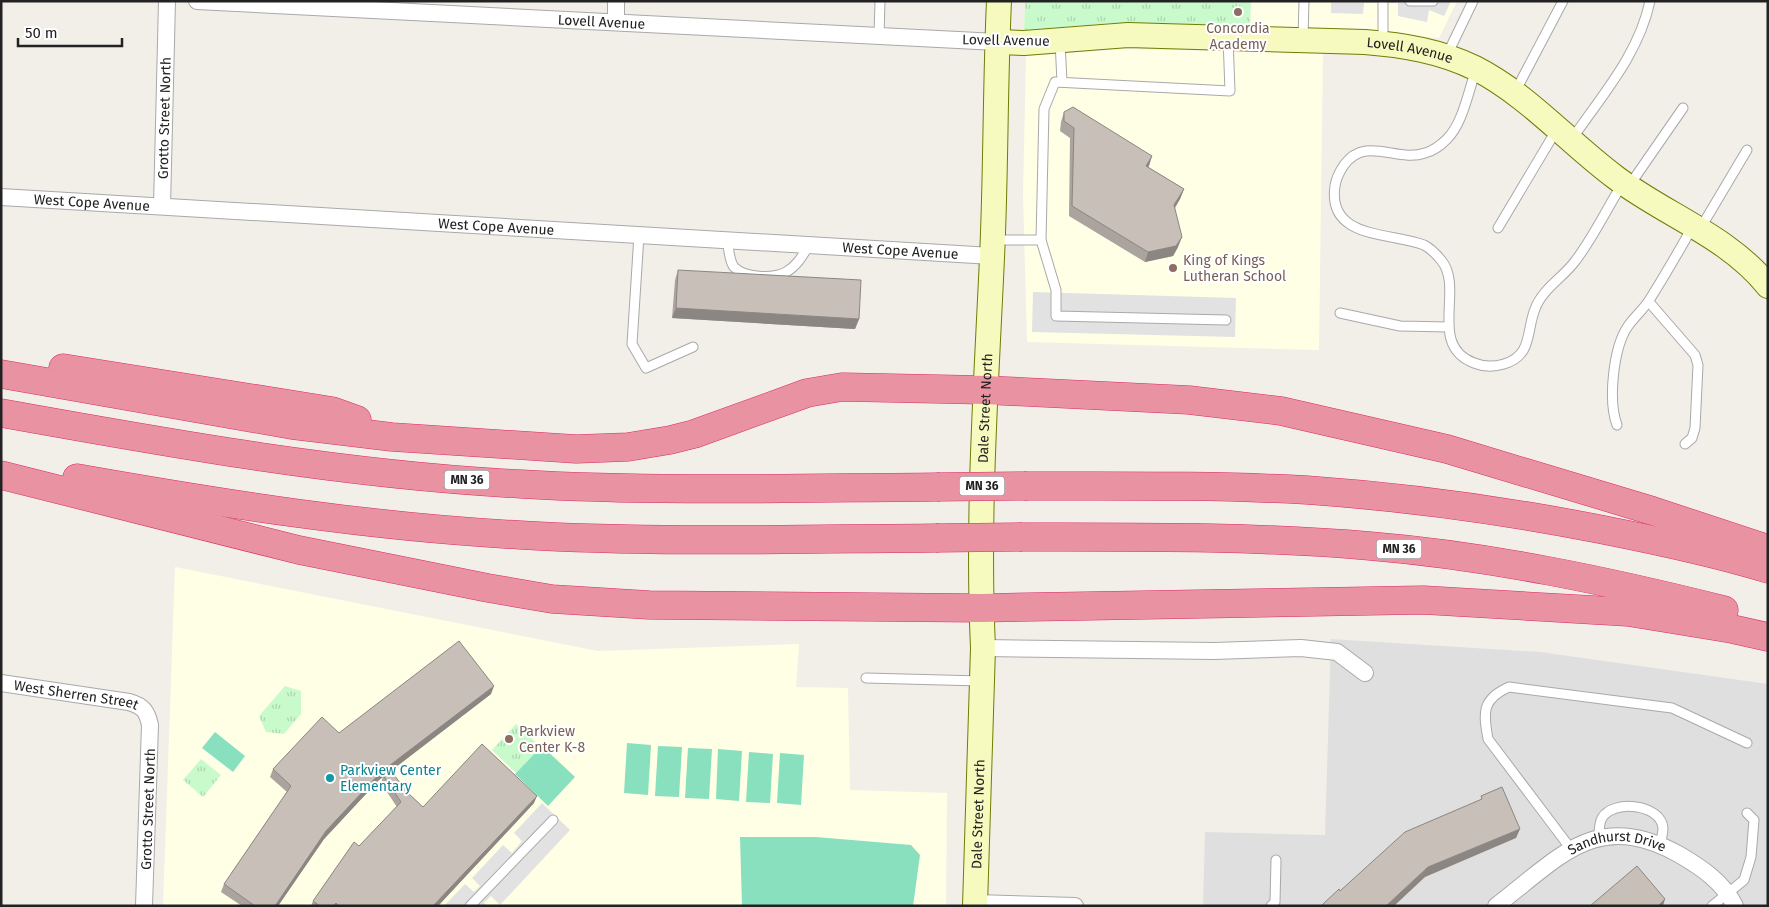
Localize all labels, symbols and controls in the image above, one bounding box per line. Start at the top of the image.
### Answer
marker: Concordia Academy [1232,6,1244,18]
street label: Lovell Avenue [557,11,646,33]
scale bar [18,15,121,47]
place label: Concordia Academy [1206,20,1270,53]
text: 50 m [25,24,58,42]
street label: Lovell Avenue [962,31,1050,50]
street label: Lovell Avenue [1366,34,1455,67]
street label: Grotto Street North [155,57,175,179]
street label: West Cope Avenue [33,191,150,215]
street label: West Cope Avenue [438,215,555,239]
street label: West Cope Avenue [842,239,959,263]
place label: King of Kings Lutheran School [1183,252,1286,285]
marker: King of Kings Lutheran School [1167,262,1179,274]
street label: Dale Street North [975,353,996,463]
road number: MN 36 [444,470,490,490]
road number: MN 36 [960,476,1004,496]
road number: MN 36 [1376,540,1422,558]
street label: West Sherren Street [13,677,142,714]
place label: Parkview Center K-8 [519,723,585,756]
marker: Parkview Center K-8 [503,733,515,745]
street label: Grotto Street North [138,748,159,870]
street label: Dale Street North [968,759,989,869]
place label: Parkview Center Elementary [340,762,442,795]
marker: Parkview Center Elementary [324,772,336,784]
street label: Sandhurst Drive [1565,828,1669,859]

